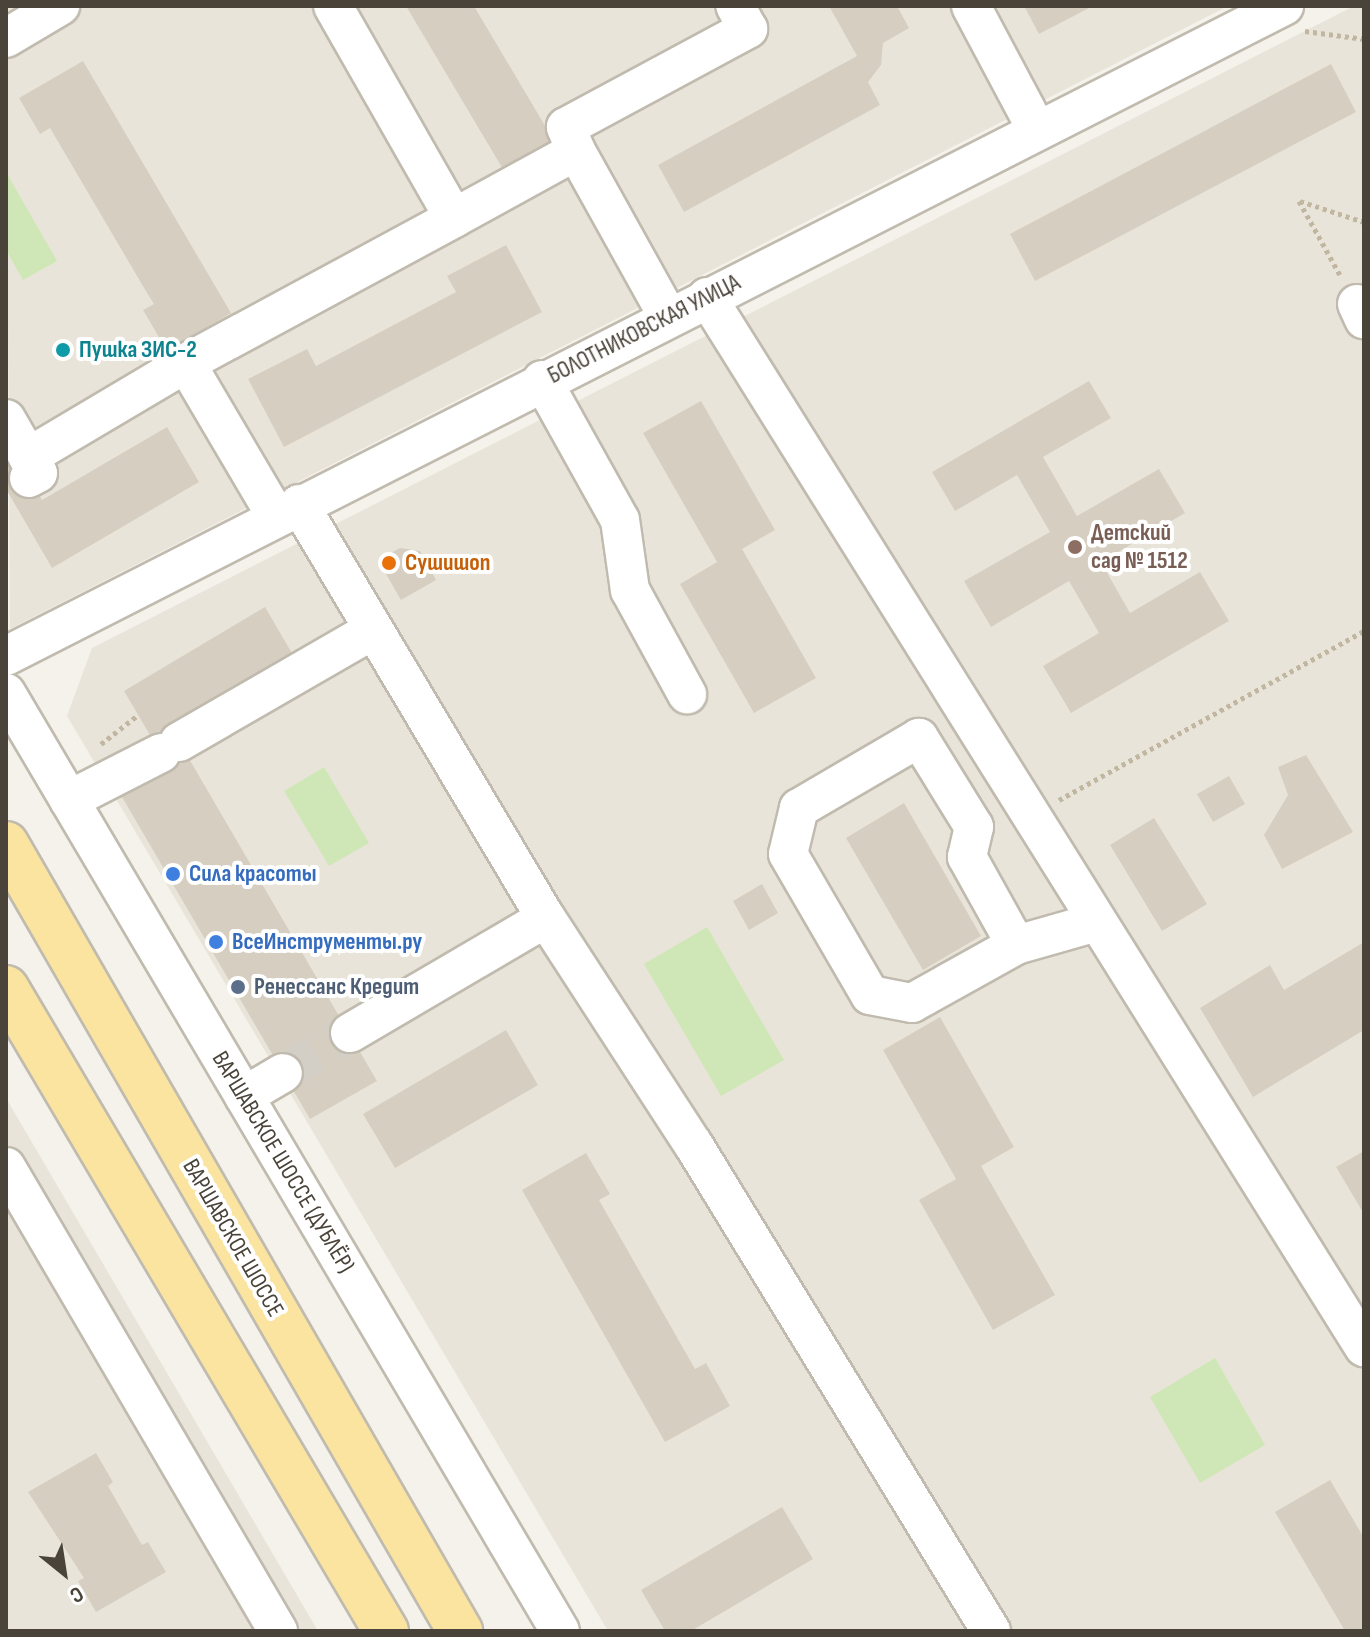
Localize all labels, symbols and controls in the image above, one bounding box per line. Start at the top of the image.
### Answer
street label: БОЛОТНИКОВСКАЯ УЛИЦА [543,268,745,390]
place label: Пушка ЗИС-2 [79,336,197,364]
marker: Пушка ЗИС-2 [54,341,72,359]
place label: Детский сад № 1512 [1091,519,1188,575]
marker: Детский сад № 1512 [1066,538,1084,556]
place label: Сушишоп [405,549,490,577]
marker: Сушишоп [380,554,398,572]
place label: Сила красоты [189,860,316,888]
marker: Сила красоты [164,865,182,883]
place label: ВсеИнструменты.ру [232,928,422,956]
marker: ВсеИнструменты.ру [207,933,225,951]
place label: Ренессанс Кредит [254,973,419,1001]
marker: Ренессанс Кредит [229,978,247,996]
street label: ВАРШАВСКОЕ ШОССЕ (ДУБЛЁР) [206,1046,360,1278]
street label: ВАРШАВСКОЕ ШОССЕ [176,1154,290,1322]
north arrow [24,1533,104,1613]
text: С [65,1580,88,1609]

